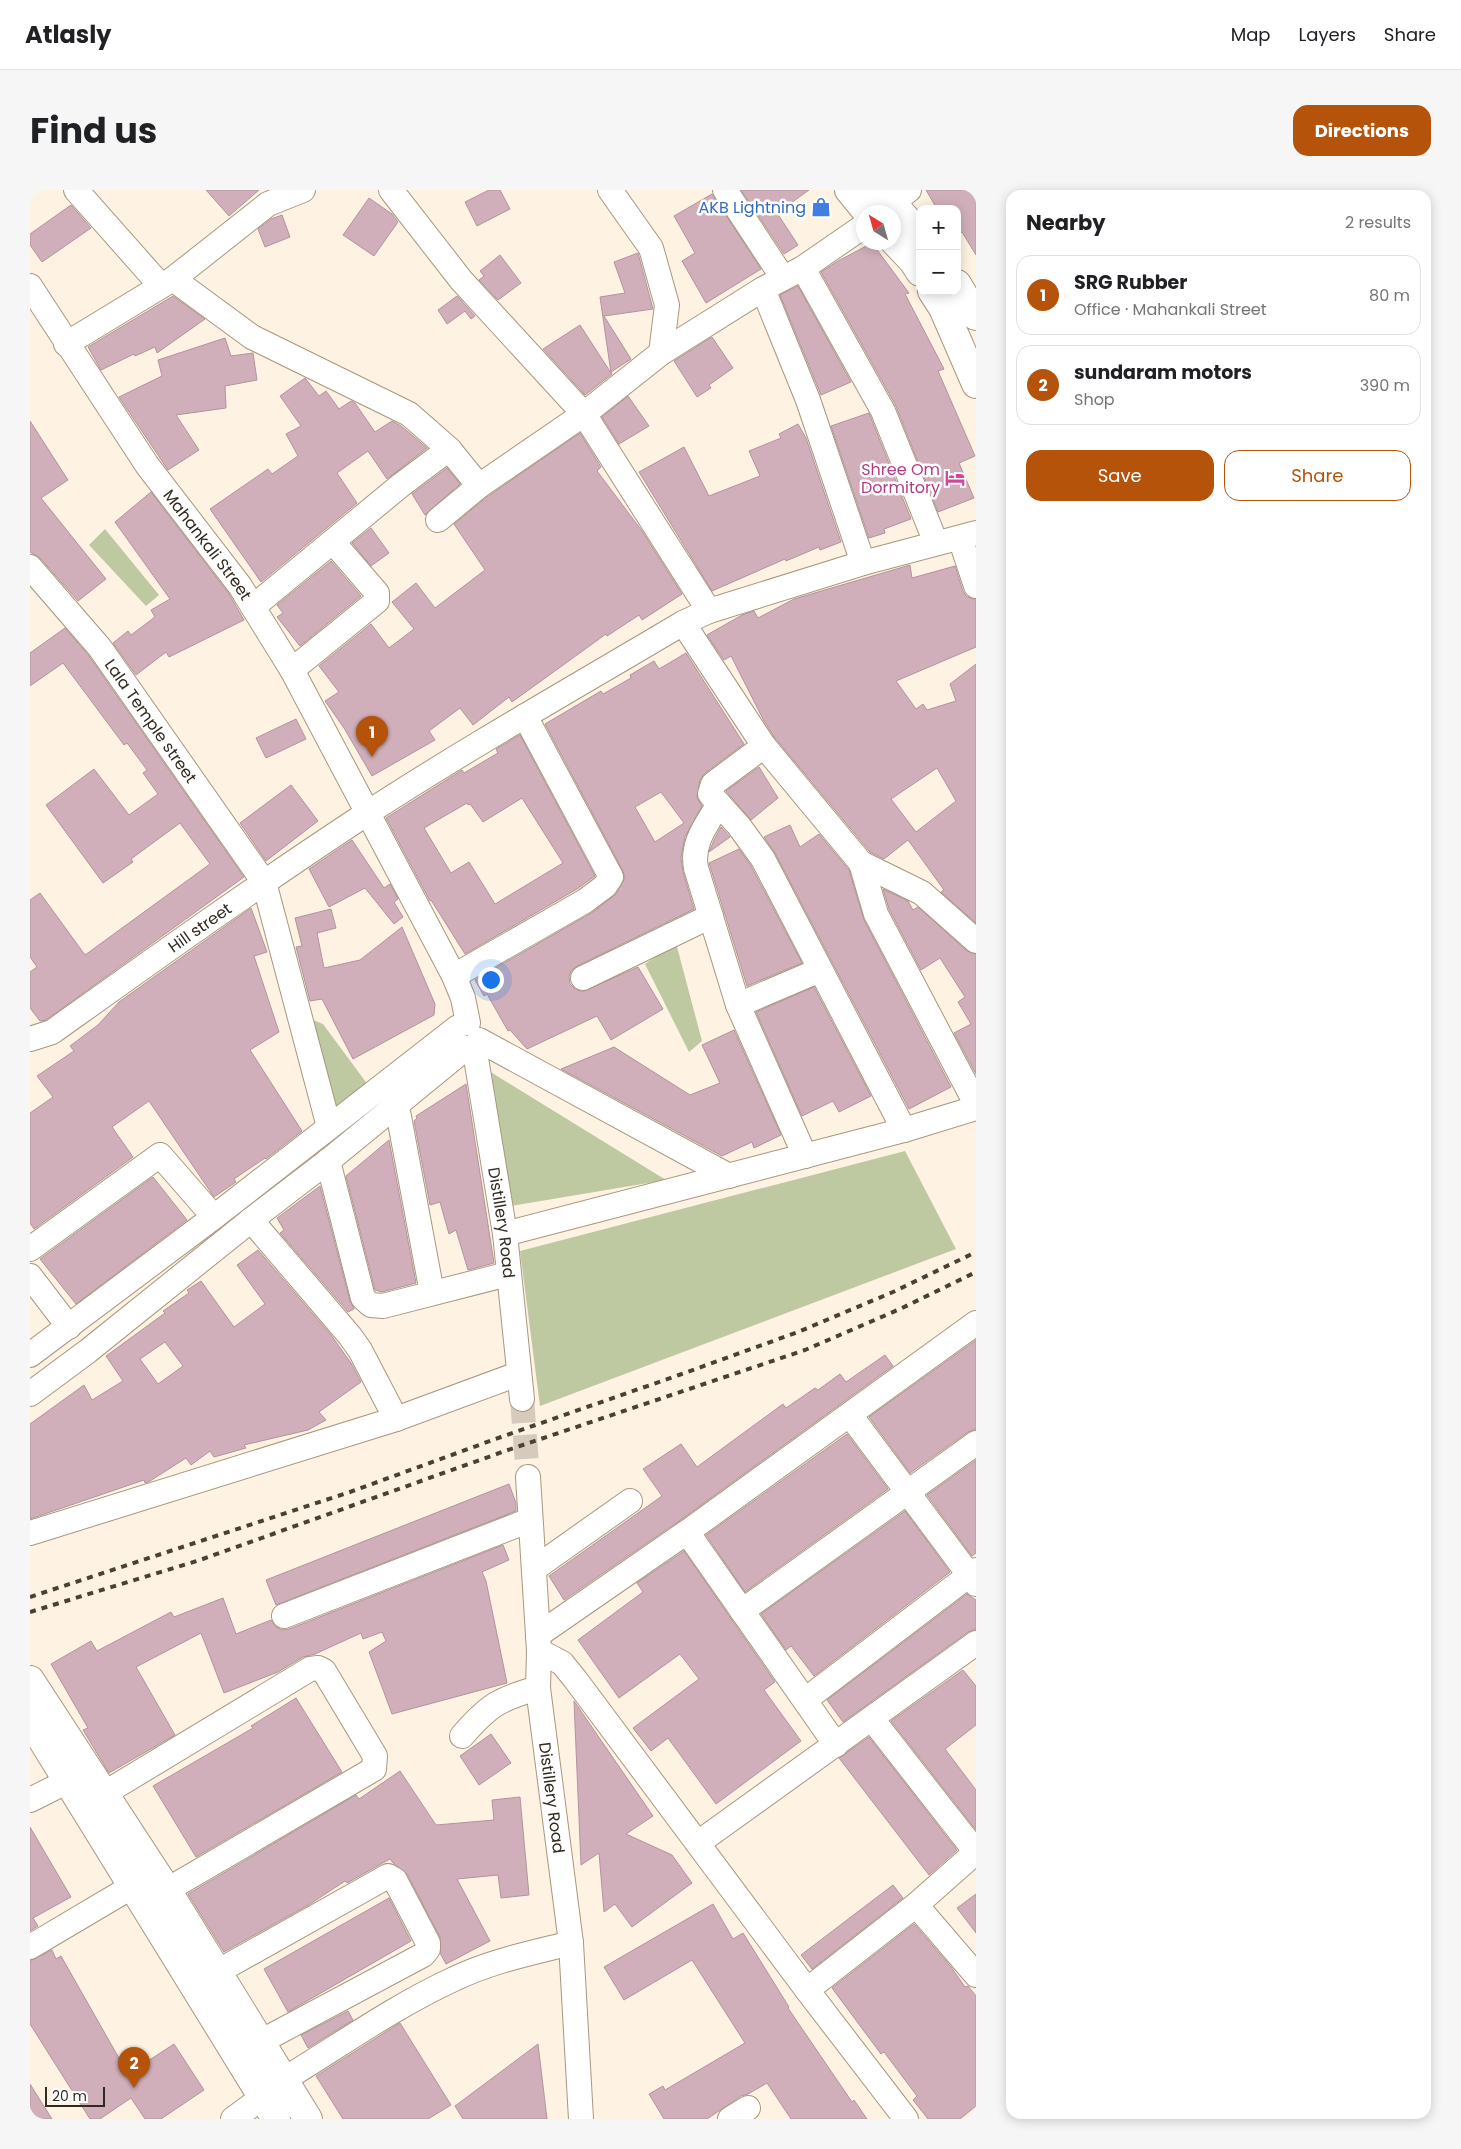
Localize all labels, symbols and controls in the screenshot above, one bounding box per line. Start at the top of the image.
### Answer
text: Atlasly [25,18,111,51]
text: Map [1231,22,1271,47]
text: Layers [1299,22,1356,47]
text: Share [1384,22,1436,47]
button: Directions [1293,105,1431,156]
text: Find us [30,106,157,155]
place label: AKB Lightning [699,196,806,219]
shop icon: AKB Lightning [810,196,832,218]
north arrow [856,205,901,250]
map controls [916,205,961,295]
button: + [916,205,961,250]
text: Nearby [1026,208,1106,237]
text: 2 results [1345,211,1411,234]
button: − [916,250,961,295]
text: SRG Rubber [1074,269,1187,296]
text: 1 [1040,284,1046,307]
text: 80 m [1369,284,1410,307]
text: Office · Mahankali Street [1074,298,1267,321]
text: sundaram motors [1074,359,1252,386]
text: 2 [1038,374,1048,397]
text: 390 m [1360,374,1410,397]
text: Shop [1074,388,1115,411]
button: Save [1026,450,1214,501]
button: Share [1224,450,1411,501]
place label: Shree Om Dormitory [861,458,940,499]
hotel icon: Shree Om Dormitory [944,467,966,489]
street label: Mahankali Street [158,485,257,605]
street label: Lala Temple street [99,654,202,788]
pin: 1 [356,716,388,757]
street label: Hill street [163,897,236,958]
your location [478,967,504,993]
street label: Distillery Road [482,1166,521,1279]
street label: Distillery Road [533,1741,570,1855]
pin: 2 [118,2047,150,2088]
scale bar [45,2084,105,2107]
text: 20 m [52,2086,87,2106]

